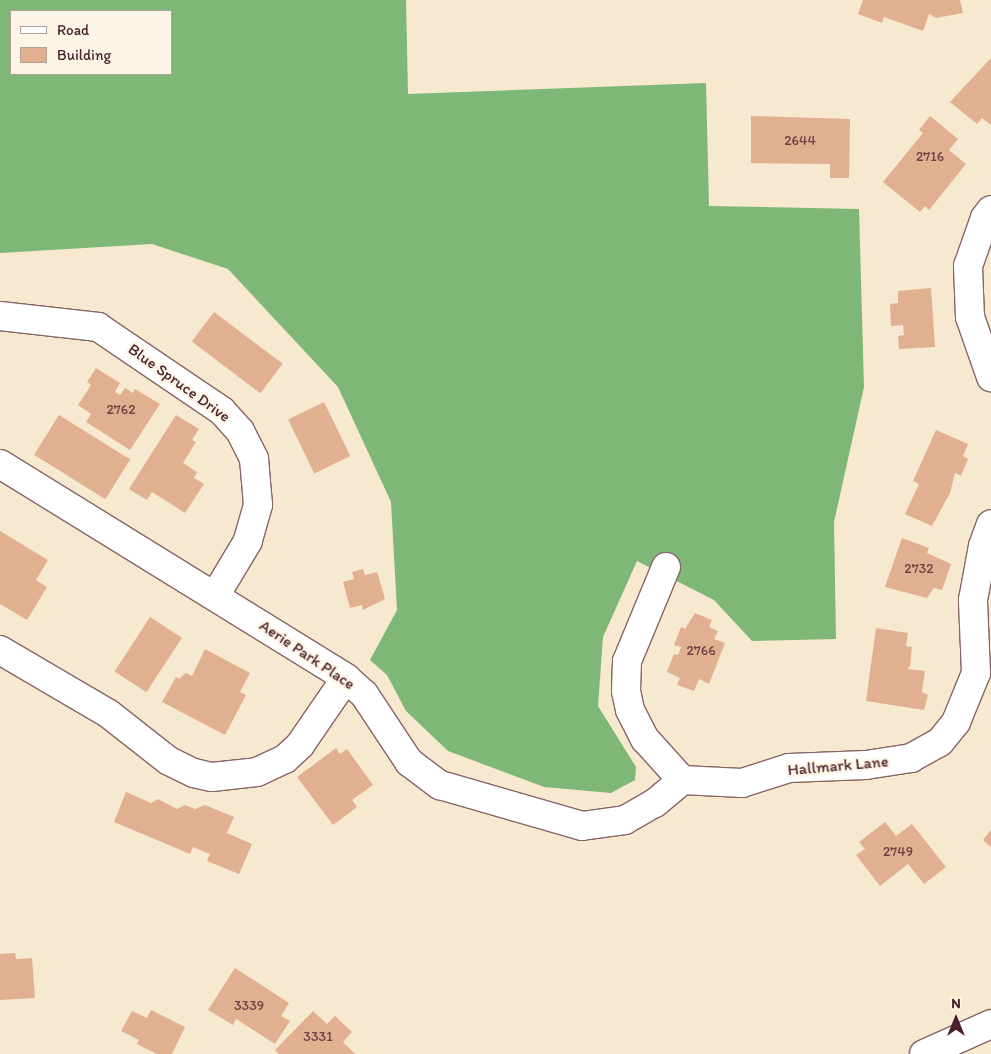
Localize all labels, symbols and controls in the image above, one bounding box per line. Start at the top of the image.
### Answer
legend [10,10,172,75]
text: Road [57,21,89,39]
text: Building [57,46,111,64]
house number: 2644 [784,133,816,149]
house number: 2716 [916,149,944,165]
street label: Blue Spruce Drive [124,339,234,427]
house number: 2762 [106,402,136,418]
house number: 2732 [904,561,934,577]
street label: Aerie Park Place [255,616,359,694]
house number: 2766 [686,643,716,659]
street label: Hallmark Lane [787,752,889,780]
house number: 2749 [883,844,913,860]
north arrow [931,994,981,1044]
text: N [951,995,961,1012]
house number: 3339 [234,998,264,1014]
house number: 3331 [303,1029,333,1045]

